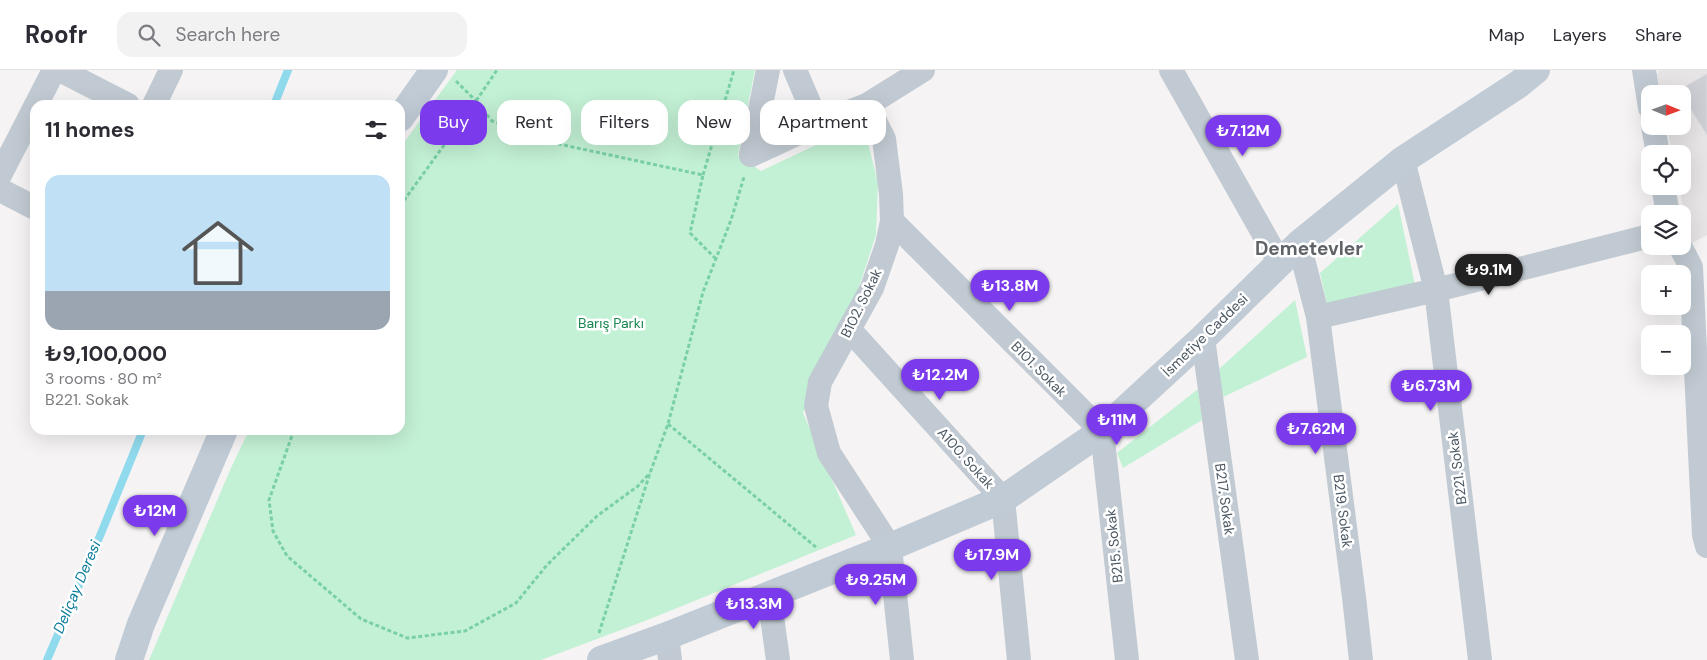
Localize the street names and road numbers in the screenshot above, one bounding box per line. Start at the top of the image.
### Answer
street label: B102. Sokak [836,265,886,341]
street label: İsmetiye Caddesi [1159,290,1251,380]
street label: B101. Sokak [1007,337,1071,401]
street label: A100. Sokak [934,424,998,492]
street label: B221. Sokak [1444,430,1470,506]
street label: B217. Sokak [1211,462,1239,536]
street label: B219. Sokak [1330,473,1356,549]
street label: B215. Sokak [1101,508,1127,584]

